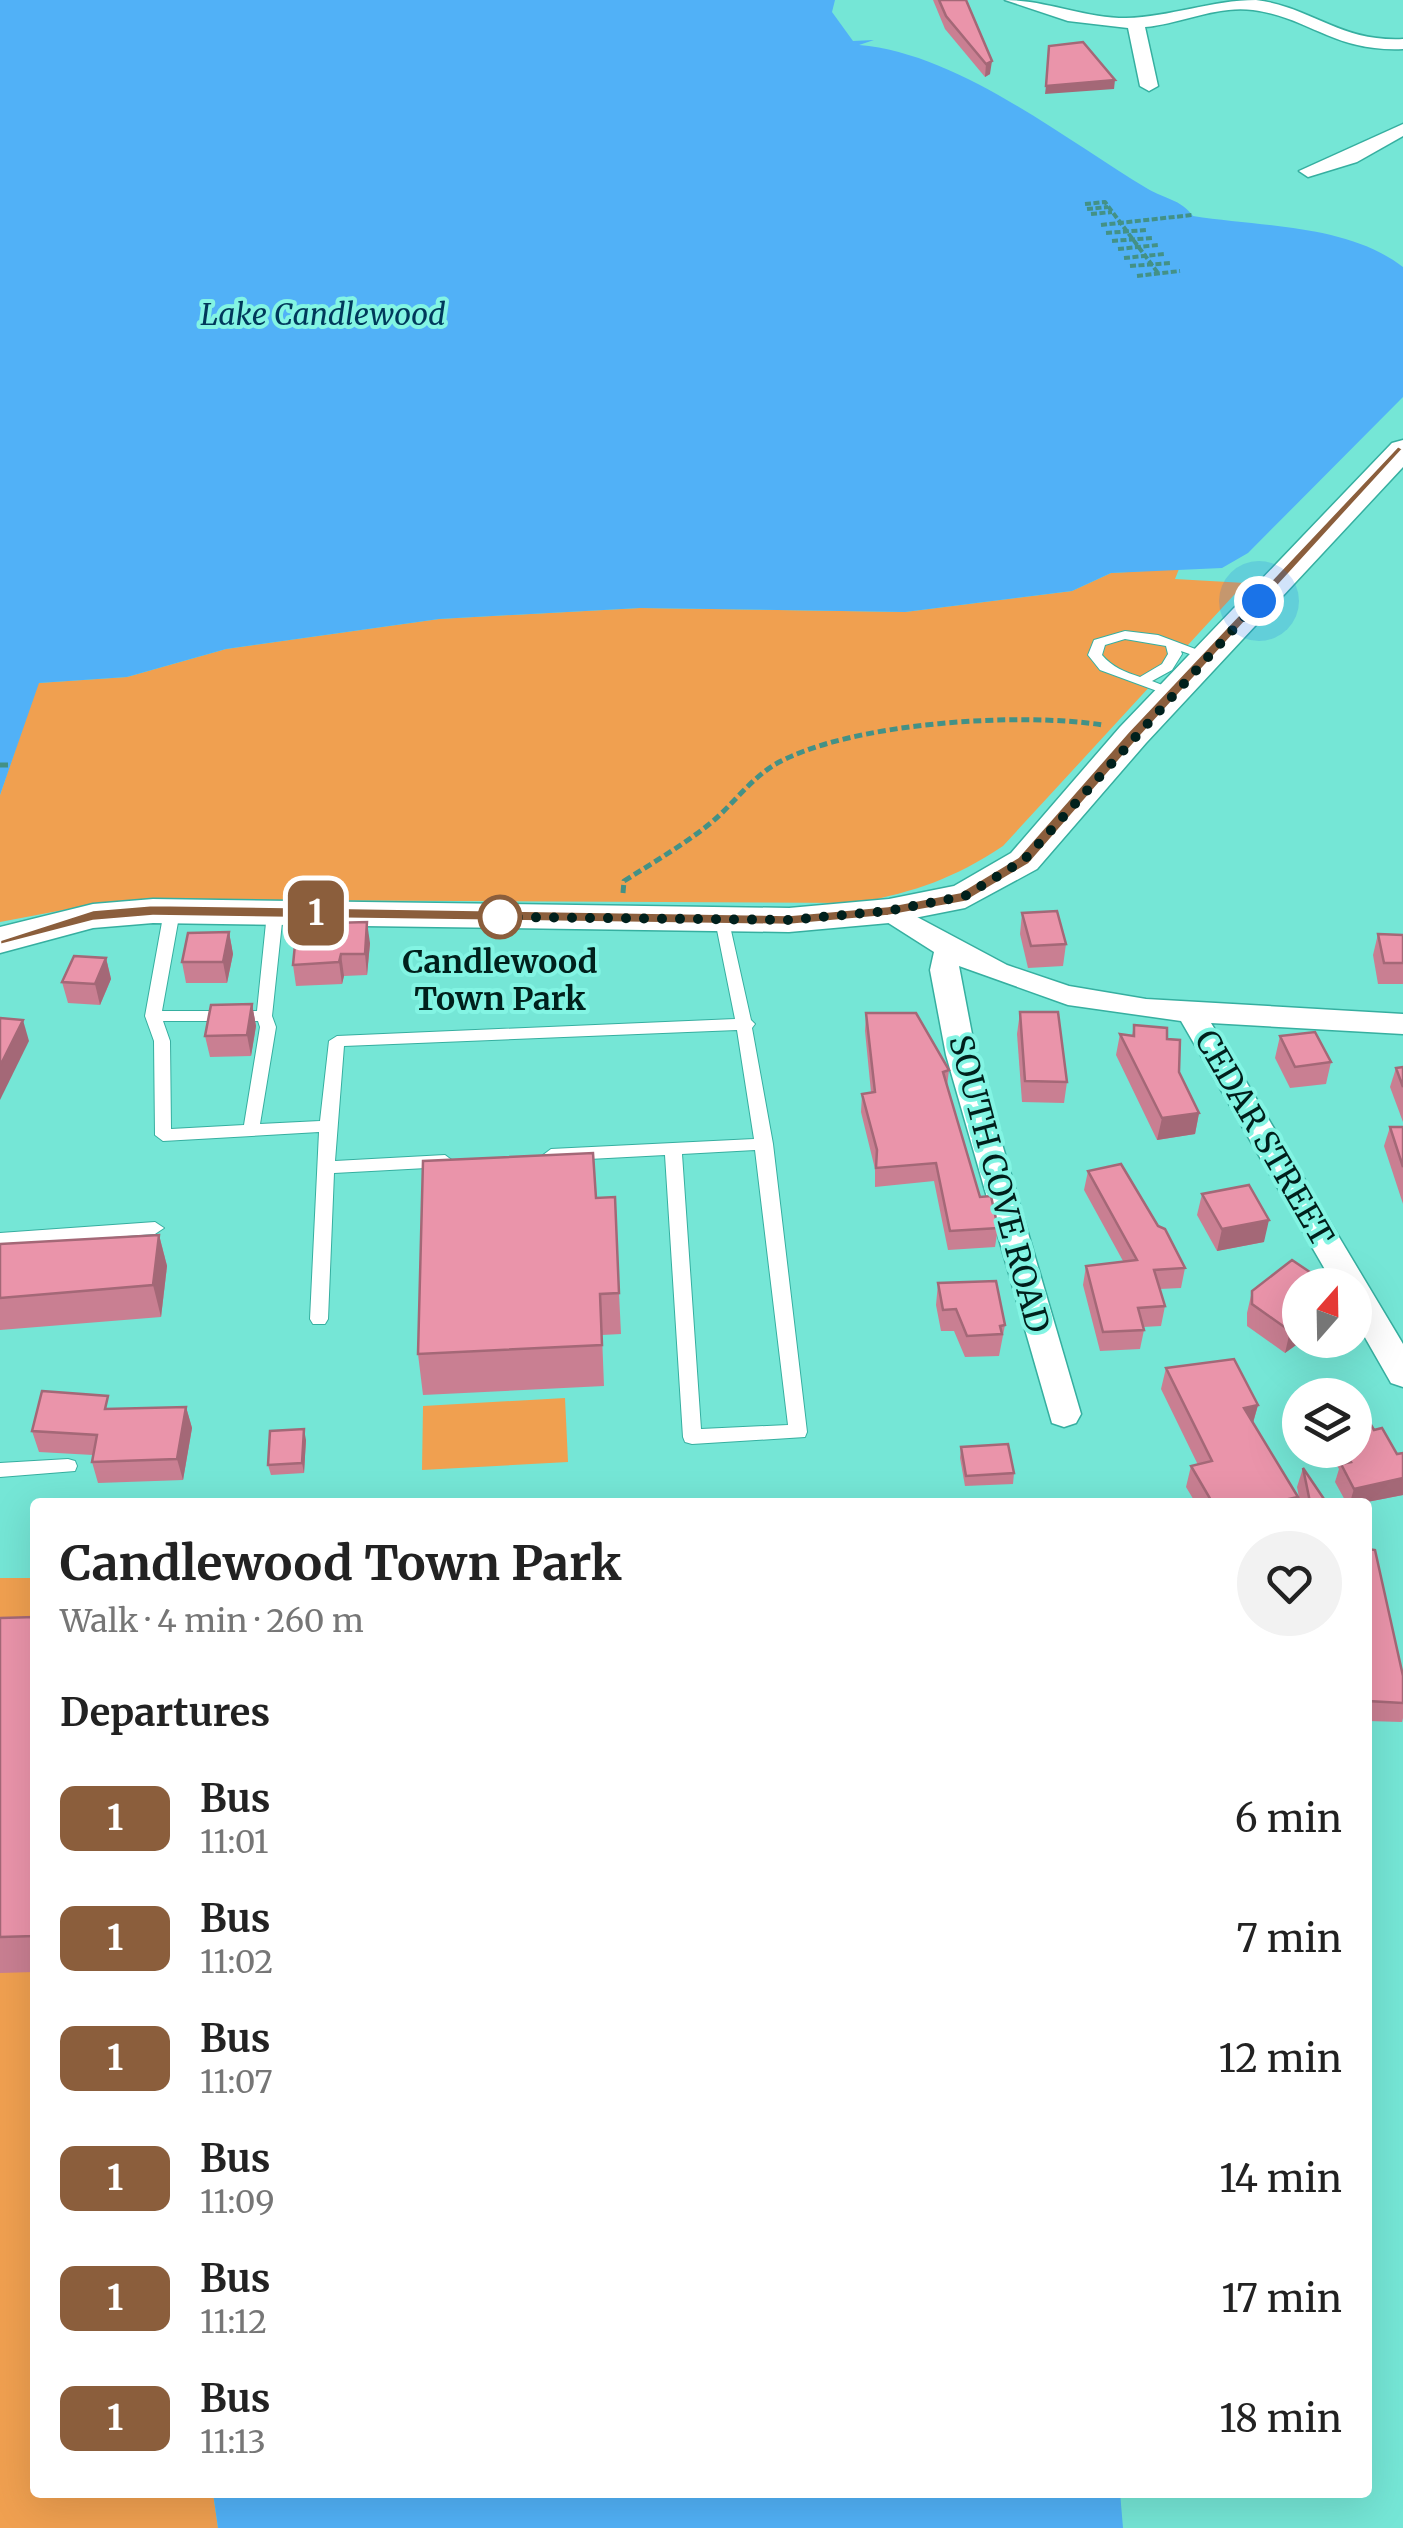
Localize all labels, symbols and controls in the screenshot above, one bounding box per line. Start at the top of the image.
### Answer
water label: Lake Candlewood [200,295,446,333]
your location [1234,576,1284,626]
line badge: 1 [284,880,348,946]
text: 1 [308,891,324,935]
marker: Candlewood Town Park [479,896,521,938]
place label: Candlewood Town Park [402,942,598,1019]
street label: CEDAR STREET [1186,1023,1342,1253]
street label: SOUTH COVE ROAD [940,1031,1058,1337]
north arrow [1282,1268,1372,1358]
map controls [1282,1268,1372,1468]
button: layers [1282,1378,1372,1468]
button: heart [1237,1531,1342,1636]
text: Candlewood Town Park [60,1533,622,1593]
text: Walk · 4 min · 260 m [60,1601,364,1641]
text: Departures [60,1689,270,1736]
text: Bus [200,1775,270,1822]
text: 6 min [1235,1795,1342,1842]
text: 1 [107,1796,123,1840]
text: 11:01 [200,1822,269,1862]
text: Bus [200,1895,270,1942]
text: 7 min [1236,1915,1342,1962]
text: 1 [107,1916,123,1960]
text: 11:02 [200,1942,273,1982]
text: Bus [200,2015,270,2062]
text: 12 min [1219,2035,1342,2082]
text: 1 [107,2036,123,2080]
text: 11:07 [200,2062,273,2102]
text: Bus [200,2135,270,2182]
text: 14 min [1219,2155,1342,2202]
text: 1 [107,2156,123,2200]
text: 11:09 [200,2182,275,2222]
text: Bus [200,2255,270,2302]
text: 17 min [1221,2275,1342,2322]
text: 1 [107,2276,123,2320]
text: 11:12 [200,2302,267,2342]
text: Bus [200,2375,270,2422]
text: 18 min [1219,2395,1342,2442]
text: 1 [107,2396,123,2440]
text: 11:13 [200,2422,266,2462]

